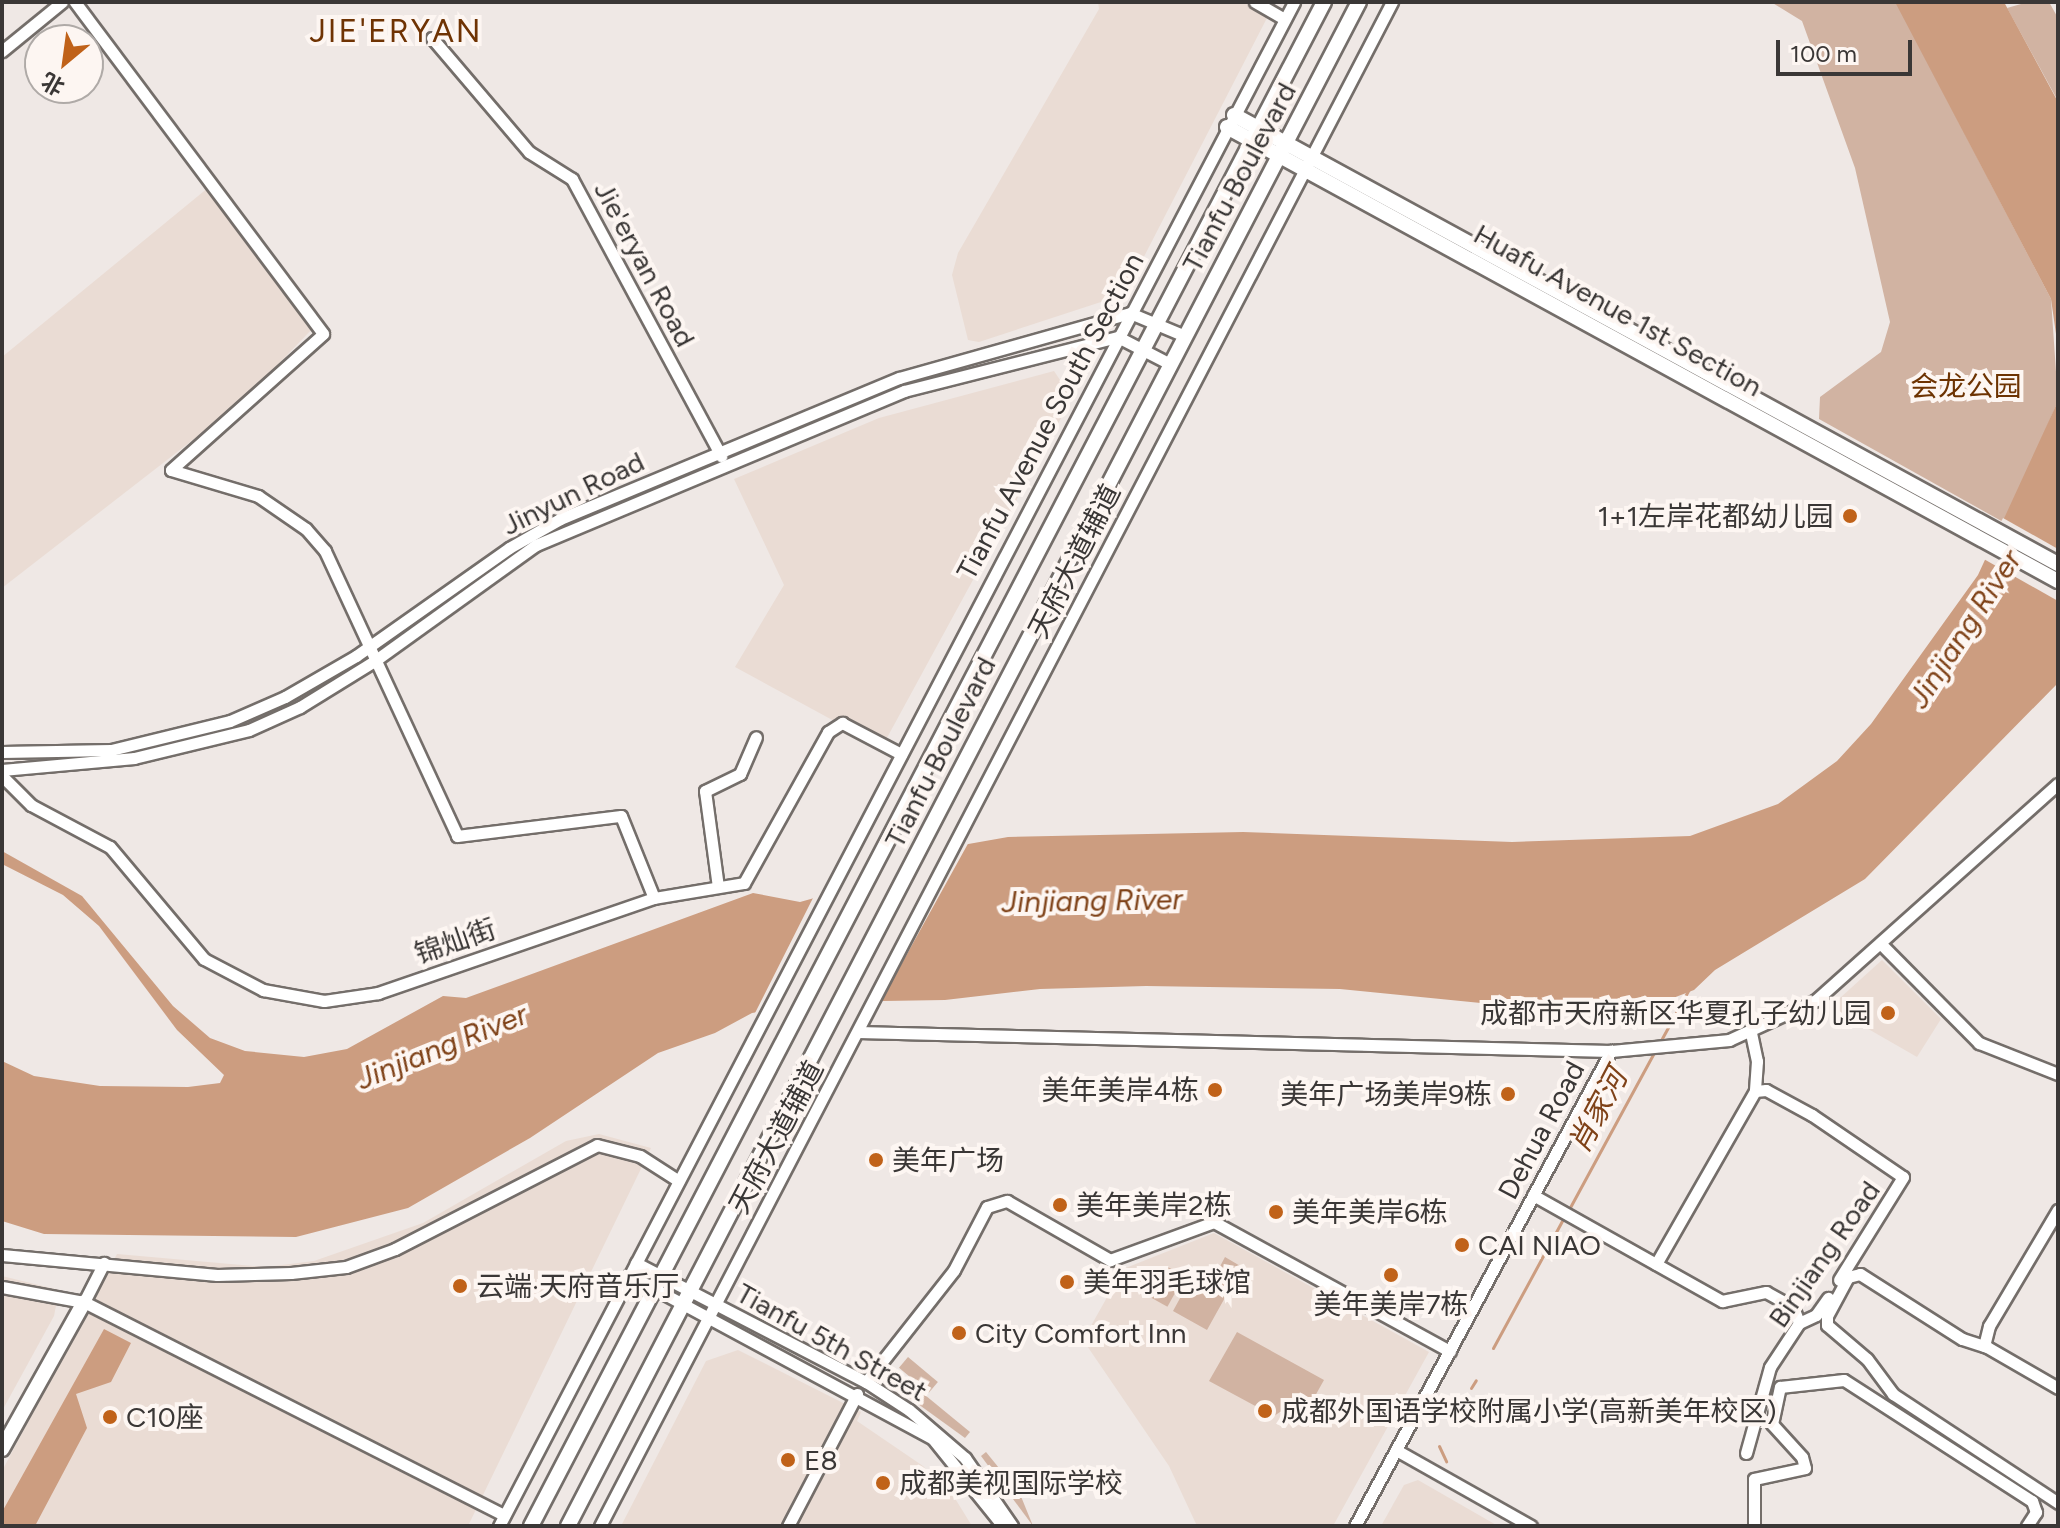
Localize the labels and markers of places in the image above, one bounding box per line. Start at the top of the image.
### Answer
place label: 1+1左岸花都幼儿园 [1597,499,1834,533]
marker: 1+1左岸花都幼儿园 [1841,507,1859,525]
place label: 成都市天府新区华夏孔子幼儿园 [1480,996,1872,1030]
marker: 成都市天府新区华夏孔子幼儿园 [1879,1004,1897,1022]
place label: 美年美岸4栋 [1042,1073,1199,1107]
place label: 美年广场美岸9栋 [1280,1077,1492,1111]
marker: 美年美岸4栋 [1206,1081,1224,1099]
marker: 美年广场美岸9栋 [1499,1085,1517,1103]
place label: 美年广场 [892,1143,1004,1177]
marker: 美年广场 [867,1151,885,1169]
place label: 美年美岸2栋 [1076,1188,1232,1222]
place label: 美年美岸6栋 [1292,1195,1448,1229]
marker: 美年美岸2栋 [1051,1196,1069,1214]
marker: 美年美岸6栋 [1267,1203,1285,1221]
place label: CAI NIAO [1478,1228,1601,1262]
marker: CAI NIAO [1453,1236,1471,1254]
place label: 美年羽毛球馆 [1083,1265,1251,1299]
marker: 美年美岸7栋 [1382,1266,1400,1284]
place label: 云端·天府音乐厅 [476,1269,679,1303]
marker: 美年羽毛球馆 [1058,1273,1076,1291]
marker: 云端·天府音乐厅 [451,1277,469,1295]
place label: 美年美岸7栋 [1313,1287,1469,1321]
place label: City Comfort Inn [975,1316,1186,1350]
marker: City Comfort Inn [950,1324,968,1342]
place label: 成都外国语学校附属小学(高新美年校区) [1281,1394,1777,1428]
place label: C10座 [126,1400,204,1434]
marker: 成都外国语学校附属小学(高新美年校区) [1256,1402,1274,1420]
marker: C10座 [101,1408,119,1426]
place label: E8 [804,1443,838,1477]
marker: E8 [779,1451,797,1469]
place label: 成都美视国际学校 [899,1466,1123,1500]
marker: 成都美视国际学校 [874,1474,892,1492]

